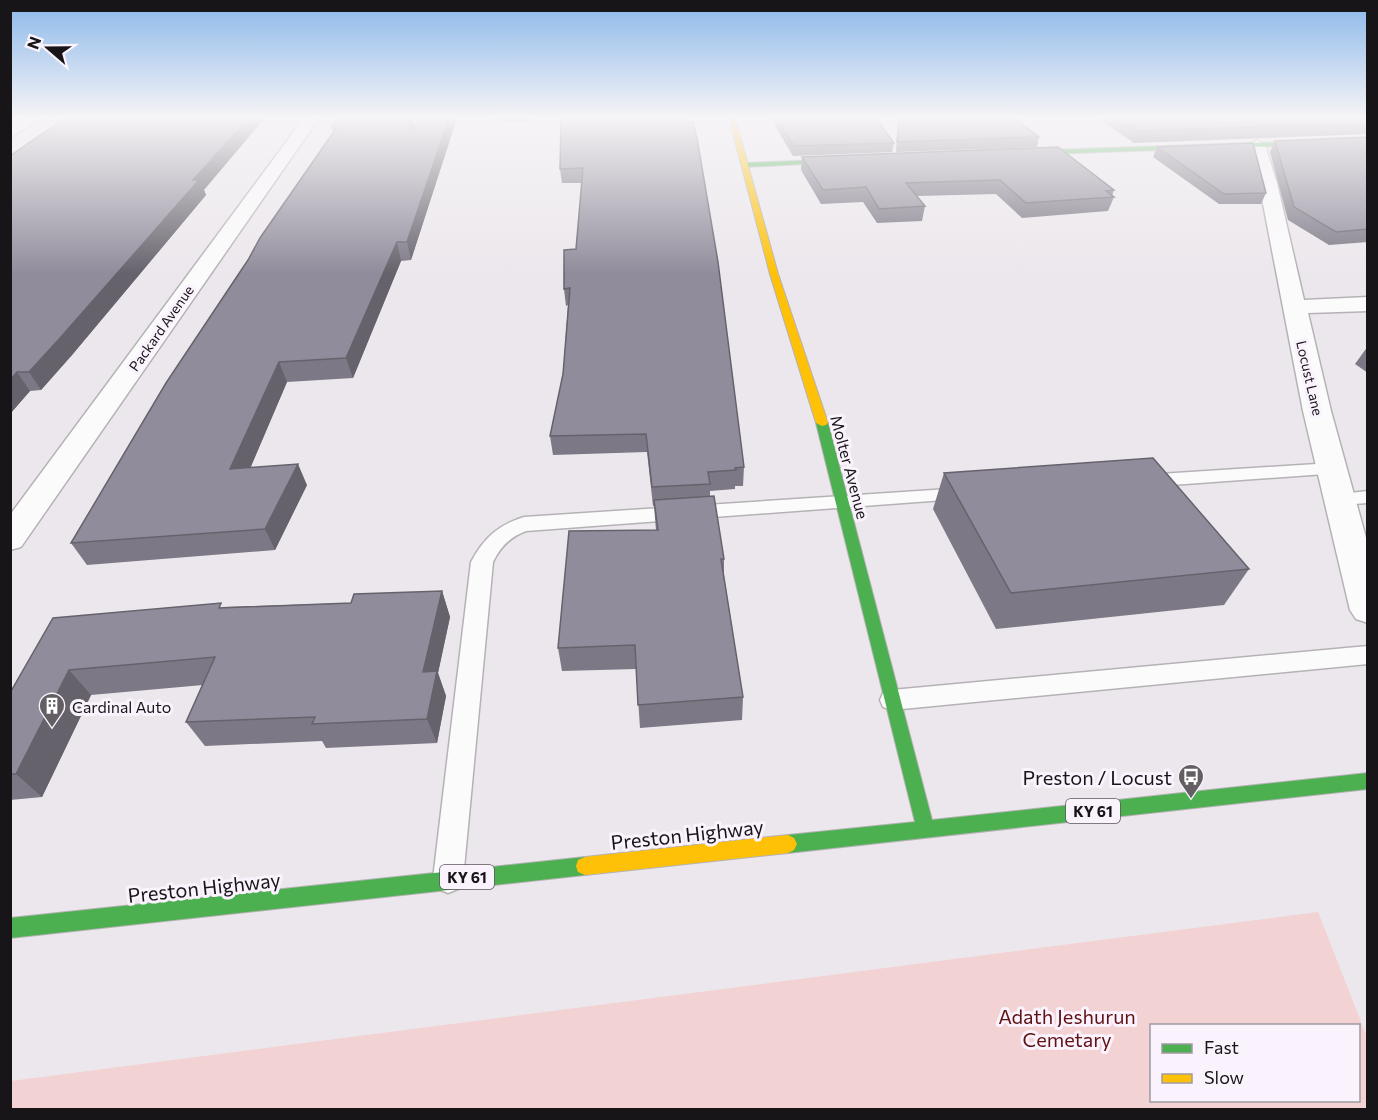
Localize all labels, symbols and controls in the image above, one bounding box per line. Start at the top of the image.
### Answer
north arrow [18,18,78,78]
text: N [22,34,44,52]
street label: Packard Avenue [125,282,197,374]
street label: Locust Lane [1293,339,1327,417]
street label: Molter Avenue [827,413,873,521]
building icon: Cardinal Auto [37,691,67,729]
place label: Cardinal Auto [72,697,171,716]
bus stop icon: Preston / Locust [1176,762,1206,800]
place label: Preston / Locust [1022,765,1172,789]
road number: KY 61 [1066,799,1120,823]
street label: Preston Highway [609,814,765,854]
road number: KY 61 [440,865,494,889]
street label: Preston Highway [126,867,282,907]
park label: Adath Jeshurun Cemetary [998,1004,1136,1051]
legend [1150,1024,1360,1102]
text: Fast [1204,1036,1239,1058]
text: Slow [1204,1066,1244,1088]

